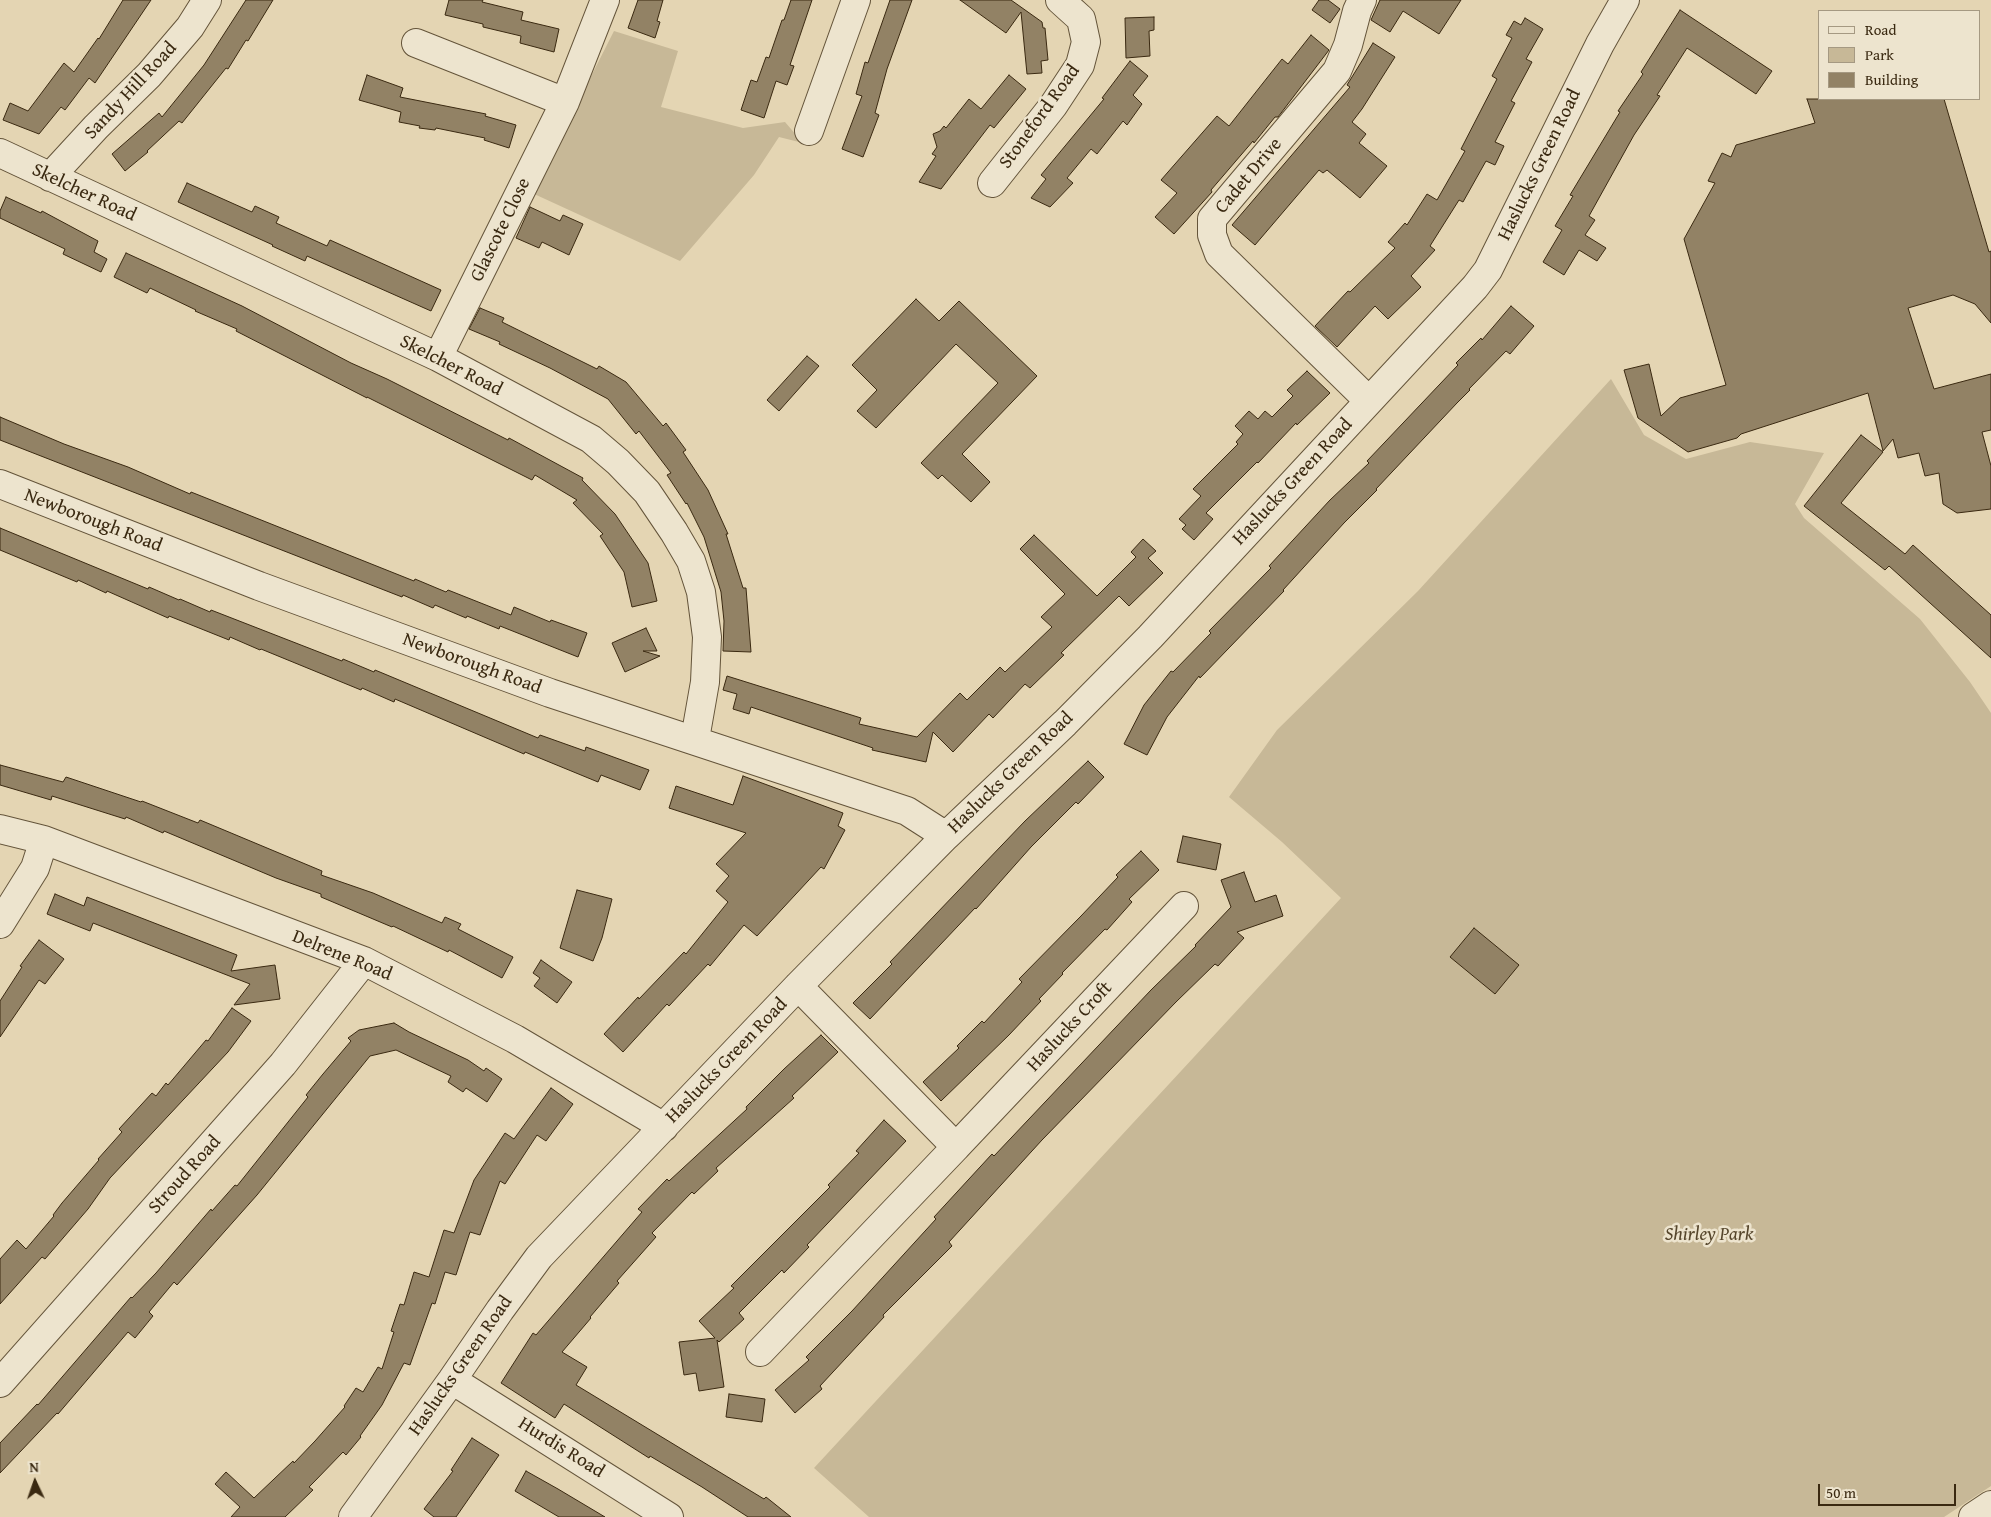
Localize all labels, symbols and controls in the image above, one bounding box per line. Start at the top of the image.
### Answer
legend [1818,10,1981,100]
text: Road [1865,19,1896,40]
street label: Sandy Hill Road [80,37,182,145]
text: Park [1865,44,1894,65]
street label: Stoneford Road [995,61,1085,173]
text: Building [1865,69,1918,90]
street label: Haslucks Green Road [1493,86,1587,244]
street label: Cadet Drive [1211,133,1287,219]
street label: Skelcher Road [28,159,140,227]
street label: Glascote Close [466,174,536,286]
street label: Skelcher Road [396,330,506,402]
street label: Haslucks Green Road [1228,414,1358,550]
street label: Newborough Road [21,484,165,558]
street label: Newborough Road [400,628,544,700]
street label: Haslucks Green Road [944,707,1078,839]
street label: Delrene Road [289,926,395,986]
street label: Haslucks Croft [1023,977,1117,1077]
street label: Haslucks Green Road [661,994,793,1128]
street label: Stroud Road [144,1131,226,1219]
park label: Shirley Park [1665,1224,1753,1246]
street label: Haslucks Green Road [404,1292,518,1440]
street label: Hurdis Road [514,1413,608,1483]
north arrow [10,1457,60,1507]
text: N [29,1457,39,1477]
scale bar [1821,1474,1958,1506]
text: 50 m [1826,1482,1856,1503]

